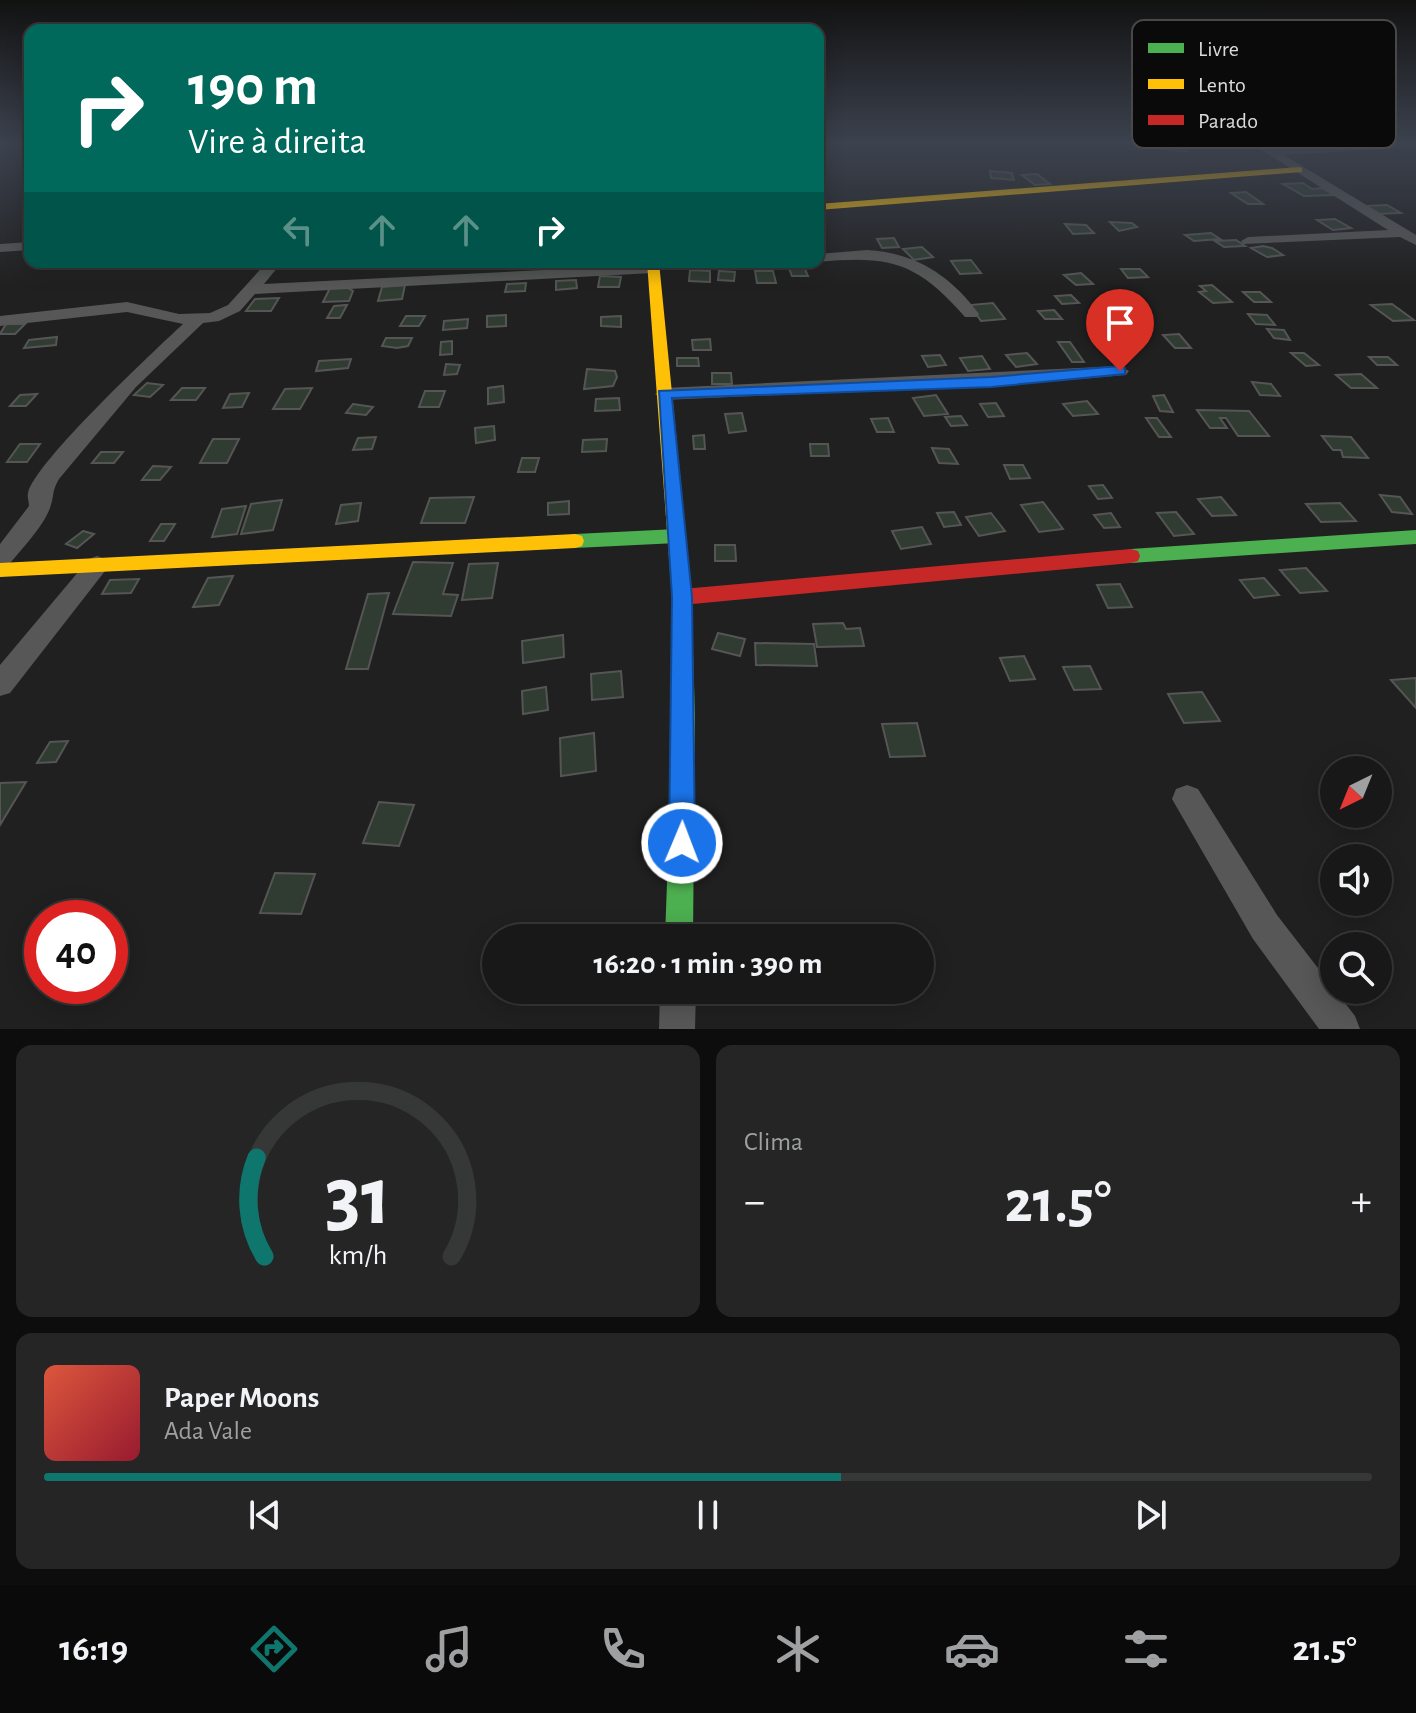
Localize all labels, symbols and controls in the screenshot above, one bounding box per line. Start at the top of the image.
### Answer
legend [1132,20,1396,148]
text: Livre [1198,38,1239,60]
icon: right [56,56,160,160]
text: 190 m [188,59,318,115]
text: Lento [1198,74,1246,96]
text: Parado [1198,110,1258,132]
text: Vire à direita [188,124,366,160]
icon: left [276,208,320,252]
icon: ahead [360,208,404,252]
icon: ahead [444,208,488,252]
icon: right [528,208,572,252]
pin [1086,289,1154,371]
icon: arrive [1098,301,1142,345]
north arrow [1320,756,1392,828]
map controls [1320,756,1392,1004]
position arrow [640,801,724,885]
button: sound [1320,844,1392,916]
speed limit sign: 40 [24,900,128,1004]
button: search [1320,932,1392,1004]
text: 16:20 · 1 min · 390 m [594,949,822,979]
text: Clima [744,1129,803,1155]
text: 31 [325,1156,391,1240]
text: 21.5° [1004,1173,1112,1233]
text: − [744,1180,765,1224]
text: + [1351,1180,1372,1224]
text: km/h [329,1241,387,1270]
text: Paper Moons [164,1383,319,1413]
text: Ada Vale [164,1418,252,1444]
icon: previous [243,1493,287,1537]
icon: pause [686,1493,730,1537]
icon: next [1129,1493,1173,1537]
icon: directions [246,1621,302,1677]
icon: music [421,1621,477,1677]
icon: phone [595,1621,651,1677]
icon: climate [770,1621,826,1677]
icon: car [944,1621,1000,1677]
icon: filters [1118,1621,1174,1677]
text: 16:19 [59,1631,128,1667]
text: 21.5° [1293,1631,1357,1667]

